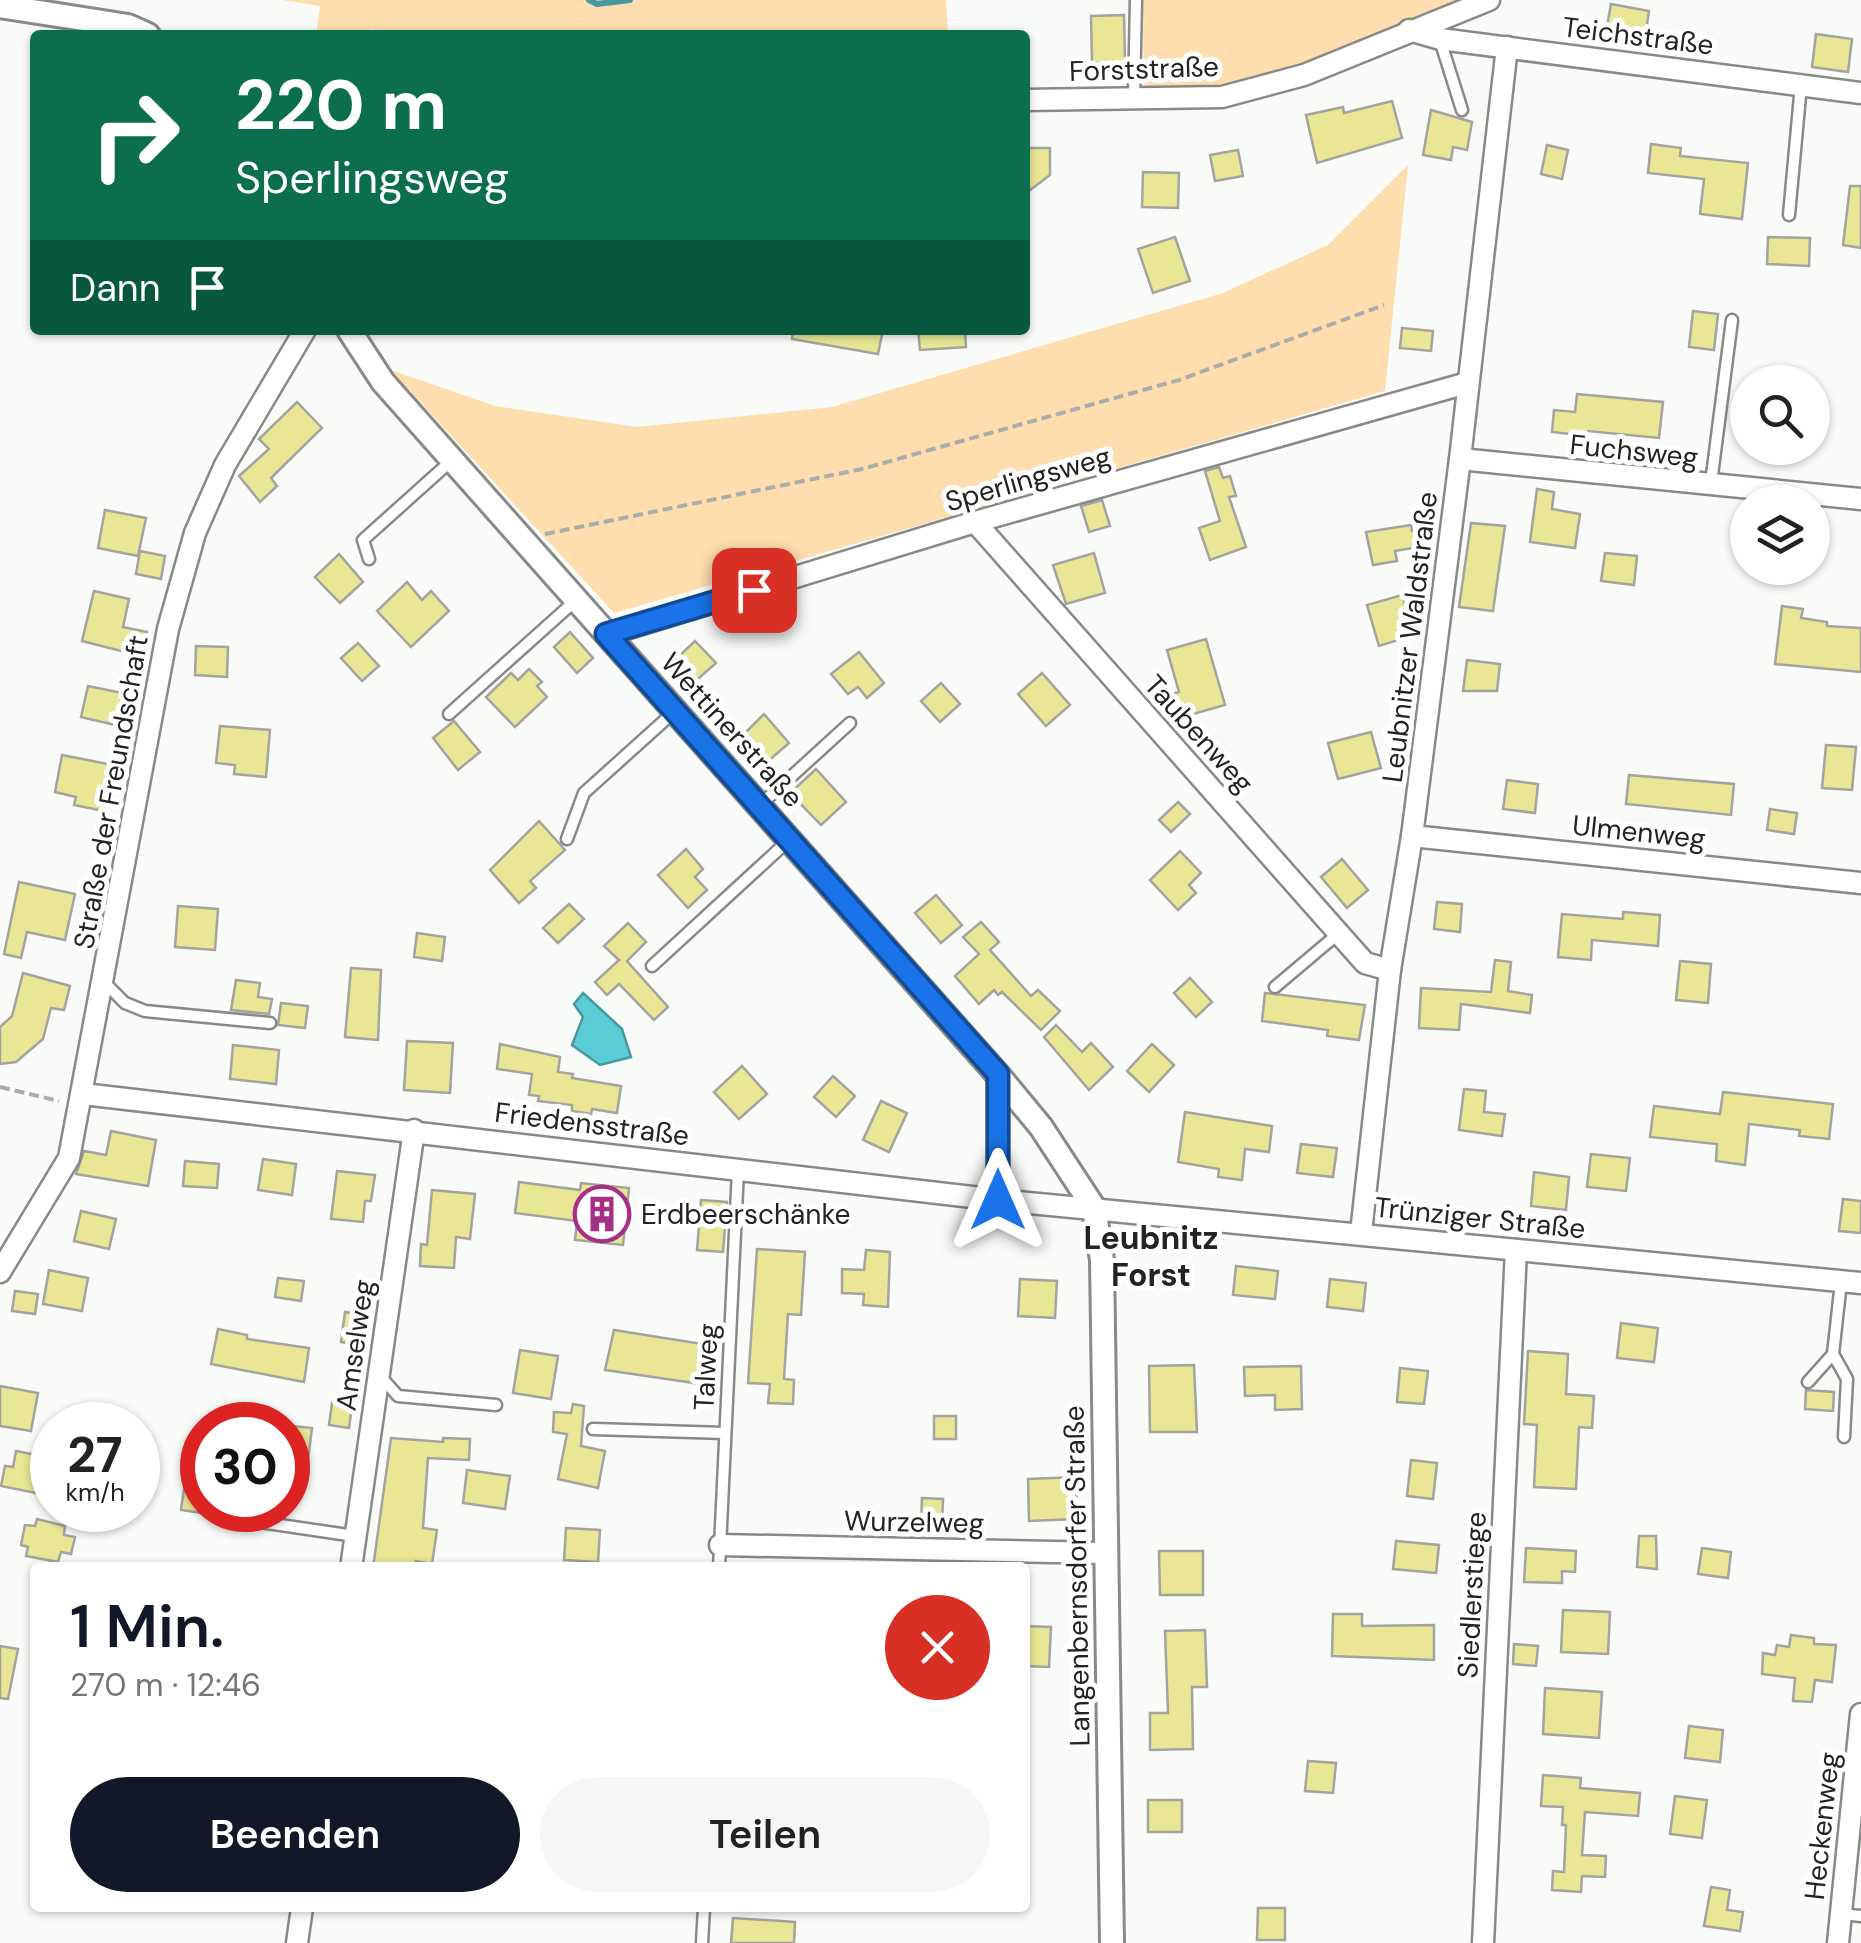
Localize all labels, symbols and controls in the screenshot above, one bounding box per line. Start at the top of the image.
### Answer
street label: Teichstraße [1560,8,1716,64]
street label: Forststraße [1068,48,1220,90]
text: 220 m [235,60,447,151]
icon: right [70,70,200,200]
text: Sperlingsweg [235,148,509,207]
icon: arrive [180,260,235,315]
text: Dann [70,263,160,313]
map controls [1730,365,1830,585]
button: search [1730,365,1830,465]
street label: Fuchsweg [1568,426,1700,476]
street label: Sperlingsweg [941,438,1115,520]
button: layers [1730,485,1830,585]
street label: Leubnitzer Waldstraße [1374,489,1446,785]
pin [712,548,797,633]
icon: arrive [727,563,782,618]
street label: Straße der Freundschaft [65,632,157,952]
street label: Wettinerstraße [653,645,811,815]
street label: Taubenweg [1136,667,1262,801]
street label: Ulmenweg [1571,807,1707,857]
street label: Friedensstraße [493,1094,691,1154]
position arrow [946,1148,1050,1252]
building icon: Erdbeerschänke [572,1184,632,1244]
street label: Trünziger Straße [1373,1189,1587,1247]
place label: Erdbeerschänke [641,1196,850,1233]
district label: Leubnitz Forst [1083,1217,1219,1296]
street label: Amselweg [327,1277,383,1413]
street label: Talweg [685,1322,727,1412]
speed limit sign: 30 [180,1402,310,1532]
street label: Langenbernsdorfer Straße [1056,1405,1098,1747]
text: 27 [67,1422,123,1488]
text: km/h [65,1476,125,1509]
street label: Wurzelweg [844,1502,984,1542]
street label: Siedlerstiege [1449,1511,1495,1679]
text: 1 Min. [70,1587,224,1666]
button: close [885,1595,990,1700]
text: 270 m · 12:46 [70,1664,261,1706]
street label: Heckenweg [1796,1750,1848,1902]
button: Beenden [70,1777,520,1892]
button: Teilen [540,1777,990,1892]

